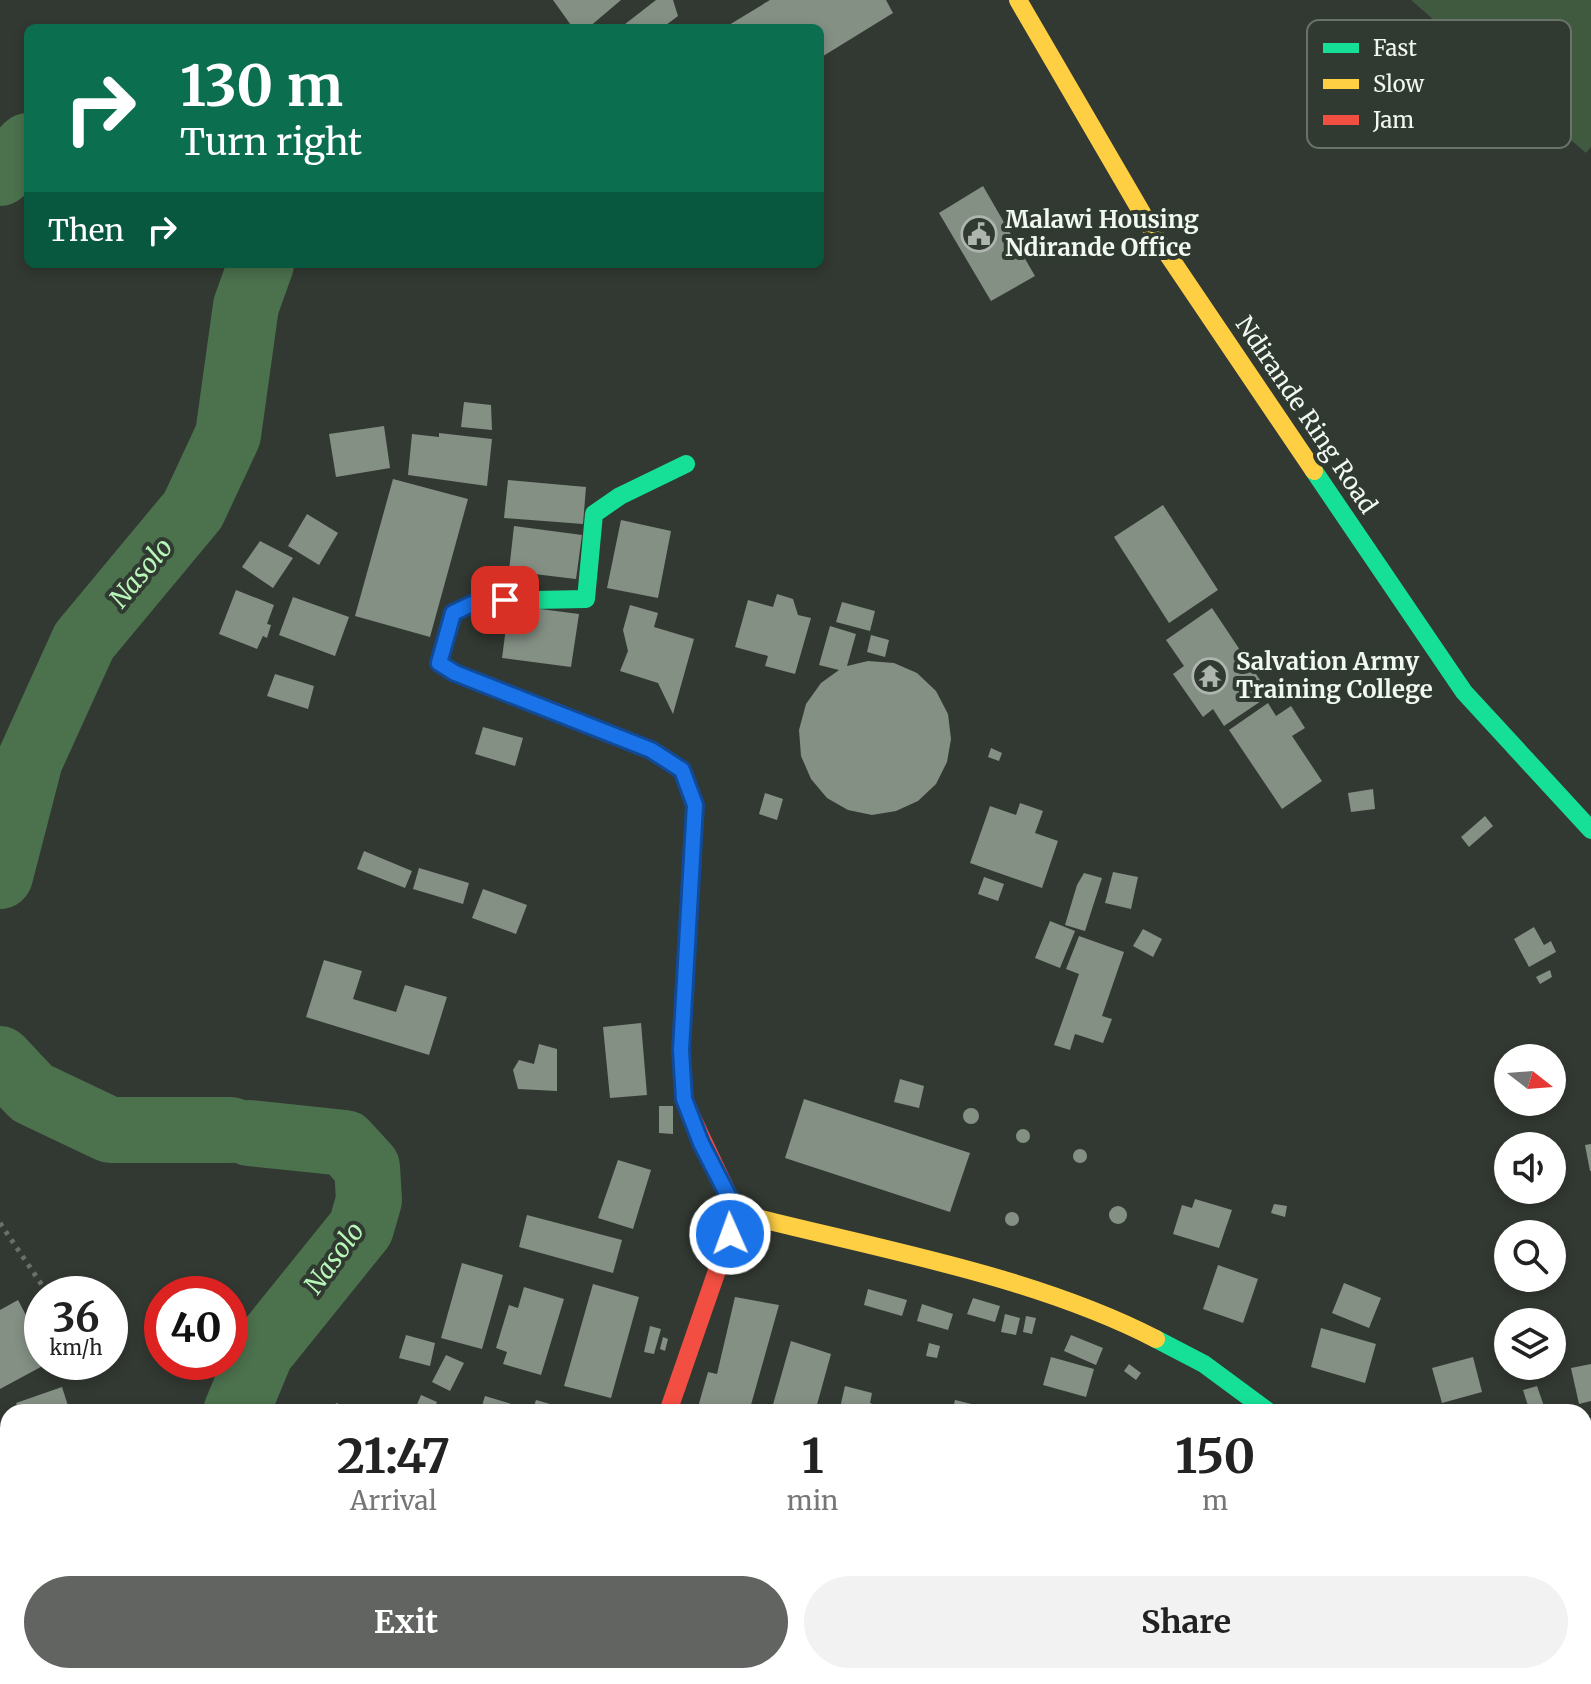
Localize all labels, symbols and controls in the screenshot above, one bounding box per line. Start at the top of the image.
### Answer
legend [1307,20,1571,148]
text: Fast [1373,34,1417,62]
text: 130 m [180,51,343,121]
icon: right [48,56,152,160]
text: Slow [1373,70,1424,98]
text: Jam [1372,106,1414,134]
text: Turn right [180,120,362,165]
place label: Malawi Housing Ndirande Office [1005,204,1199,263]
icon: right [140,208,184,252]
text: Then [48,211,124,249]
public building icon: Malawi Housing Ndirande Office [960,215,998,253]
street label: Ndirande Ring Road [1229,310,1384,519]
water label: Nasolo [102,531,179,614]
pin [471,566,539,634]
icon: arrive [483,578,527,622]
place label: Salvation Army Training College [1236,646,1433,705]
temple icon: Salvation Army Training College [1191,657,1229,695]
north arrow [1494,1044,1566,1116]
map controls [1494,1044,1566,1380]
button: sound [1494,1132,1566,1204]
position arrow [688,1192,772,1276]
water label: Nasolo [296,1215,371,1300]
button: search [1494,1220,1566,1292]
speed limit sign: 40 [144,1276,248,1380]
text: 36 [52,1293,100,1343]
button: layers [1494,1308,1566,1380]
text: km/h [50,1335,102,1360]
text: 21:47 [337,1426,450,1486]
text: 1 [801,1426,824,1486]
text: 150 [1175,1426,1255,1486]
text: Arrival [350,1484,437,1517]
text: min [787,1484,838,1517]
text: m [1202,1484,1228,1517]
button: Exit [24,1576,788,1668]
button: Share [804,1576,1568,1668]

